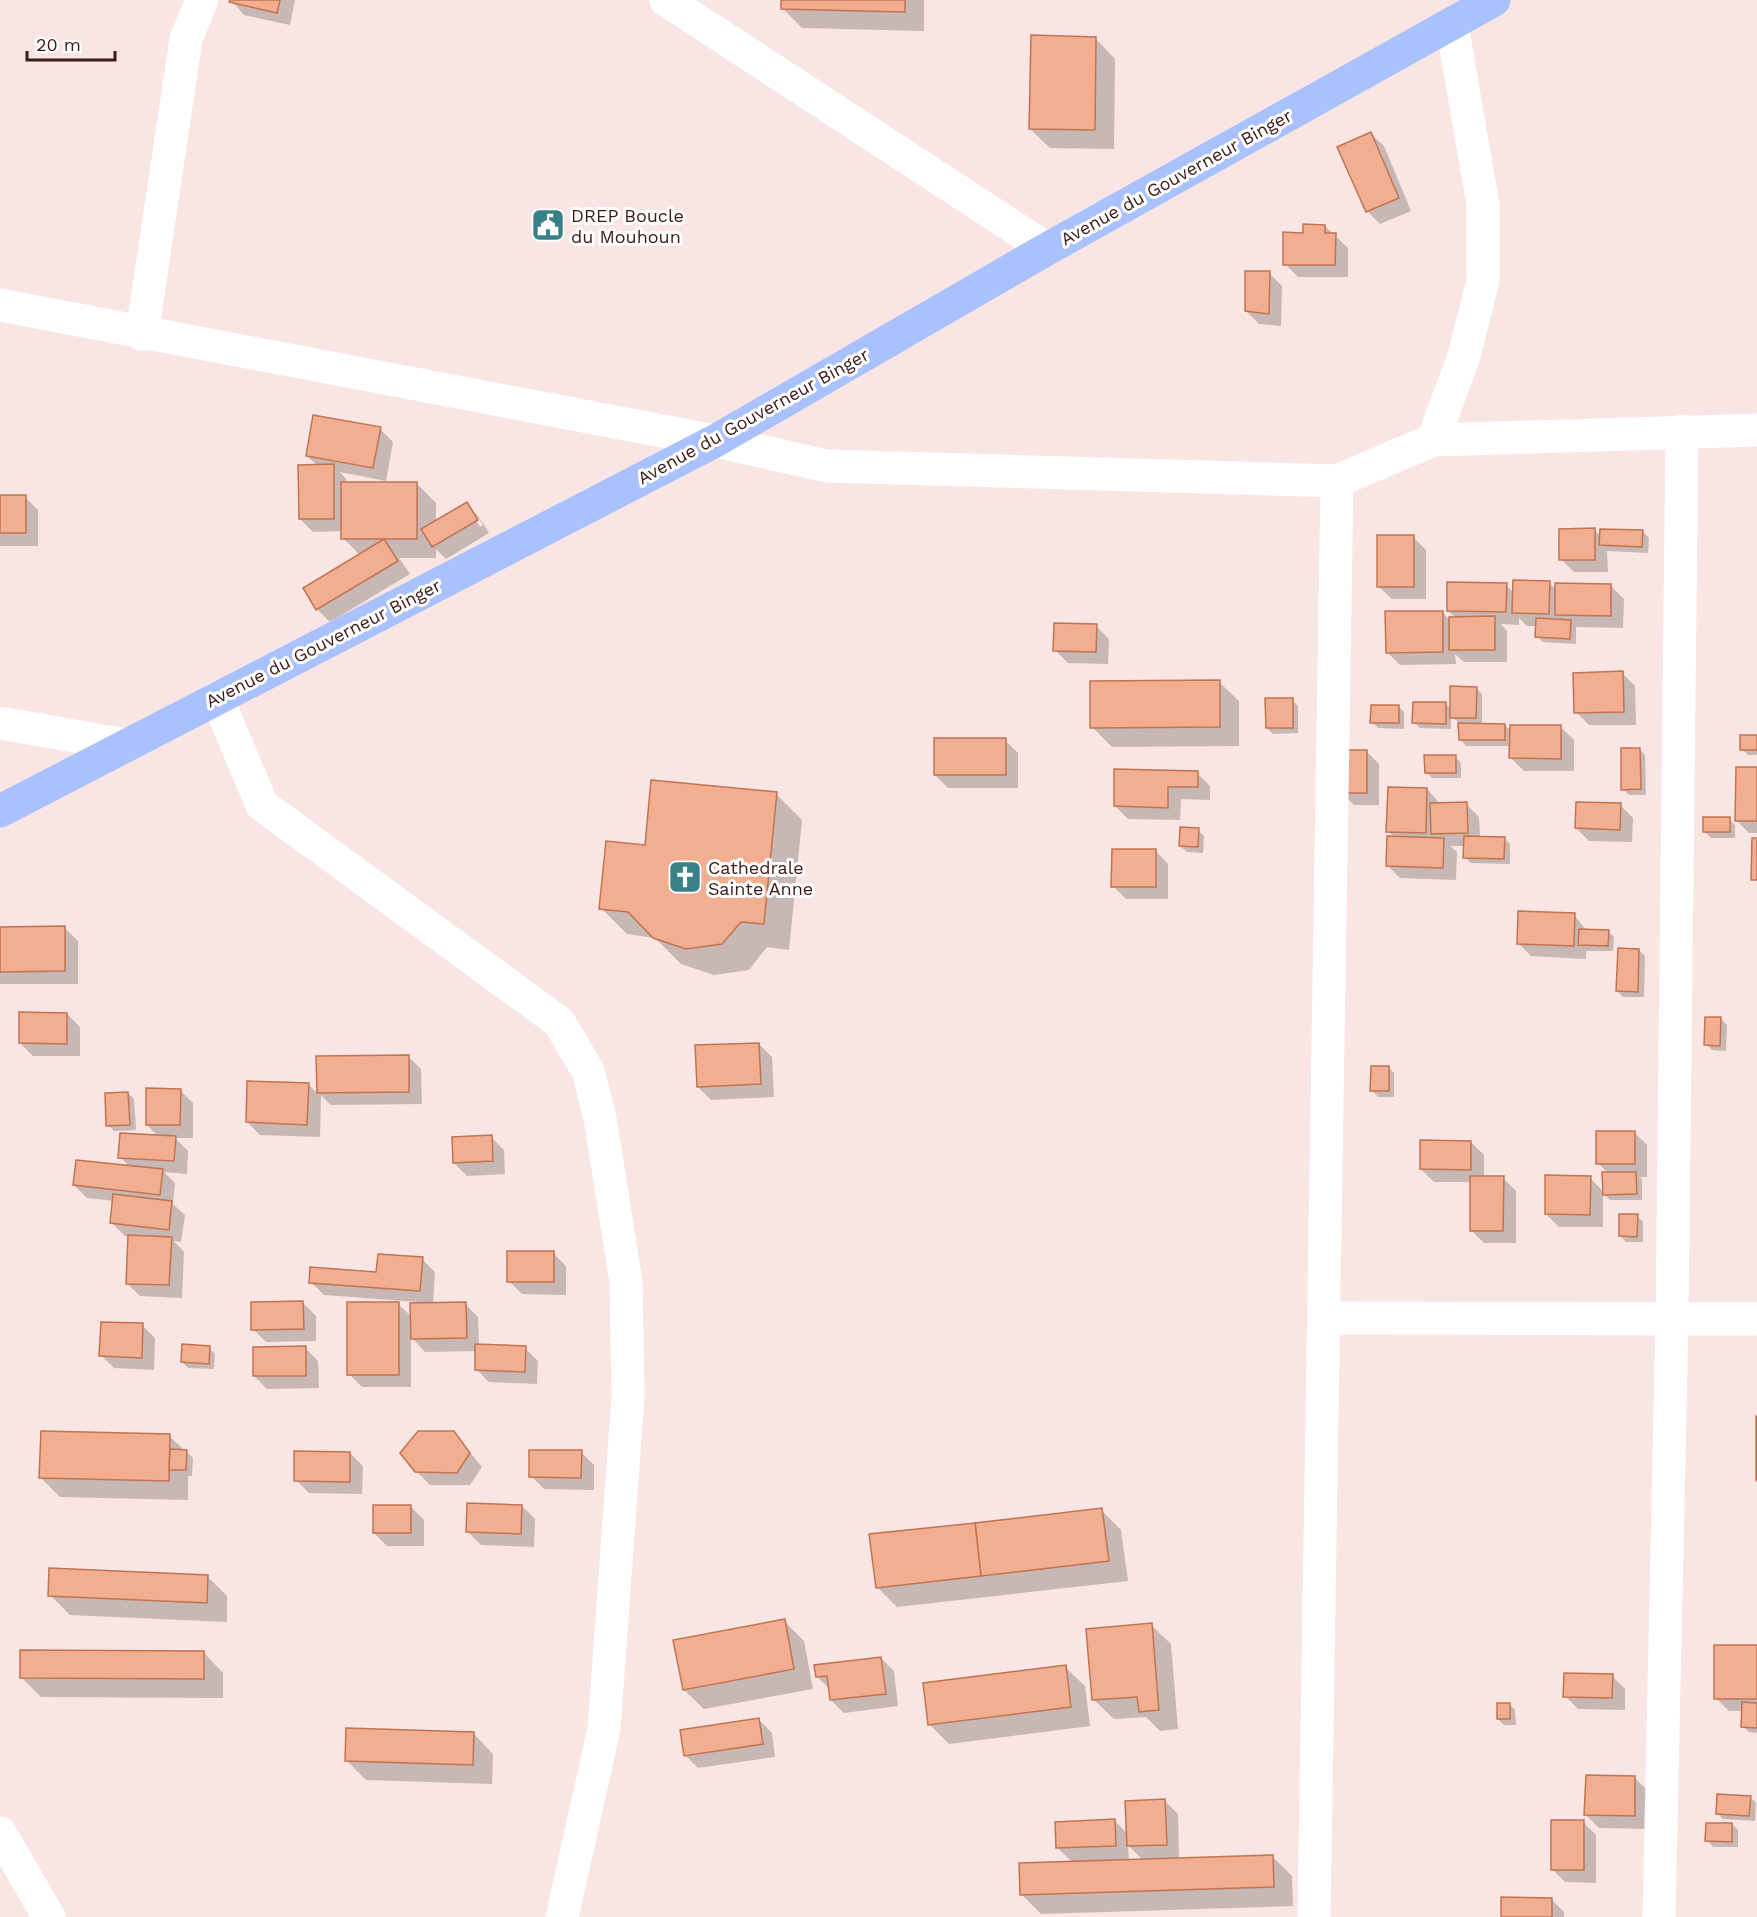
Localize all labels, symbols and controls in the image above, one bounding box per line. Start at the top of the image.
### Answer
scale bar [27,24,116,62]
text: 20 m [36,34,81,55]
street label: Avenue du Gouverneur Binger [1057,105,1295,249]
place label: DREP Boucle du Mouhoun [571,205,684,247]
public building icon: DREP Boucle du Mouhoun [530,207,566,243]
street label: Avenue du Gouverneur Binger [634,344,872,488]
street label: Avenue du Gouverneur Binger [202,574,444,712]
place label: Cathedrale Sainte Anne [708,857,813,899]
church icon: Cathedrale Sainte Anne [667,859,703,895]

